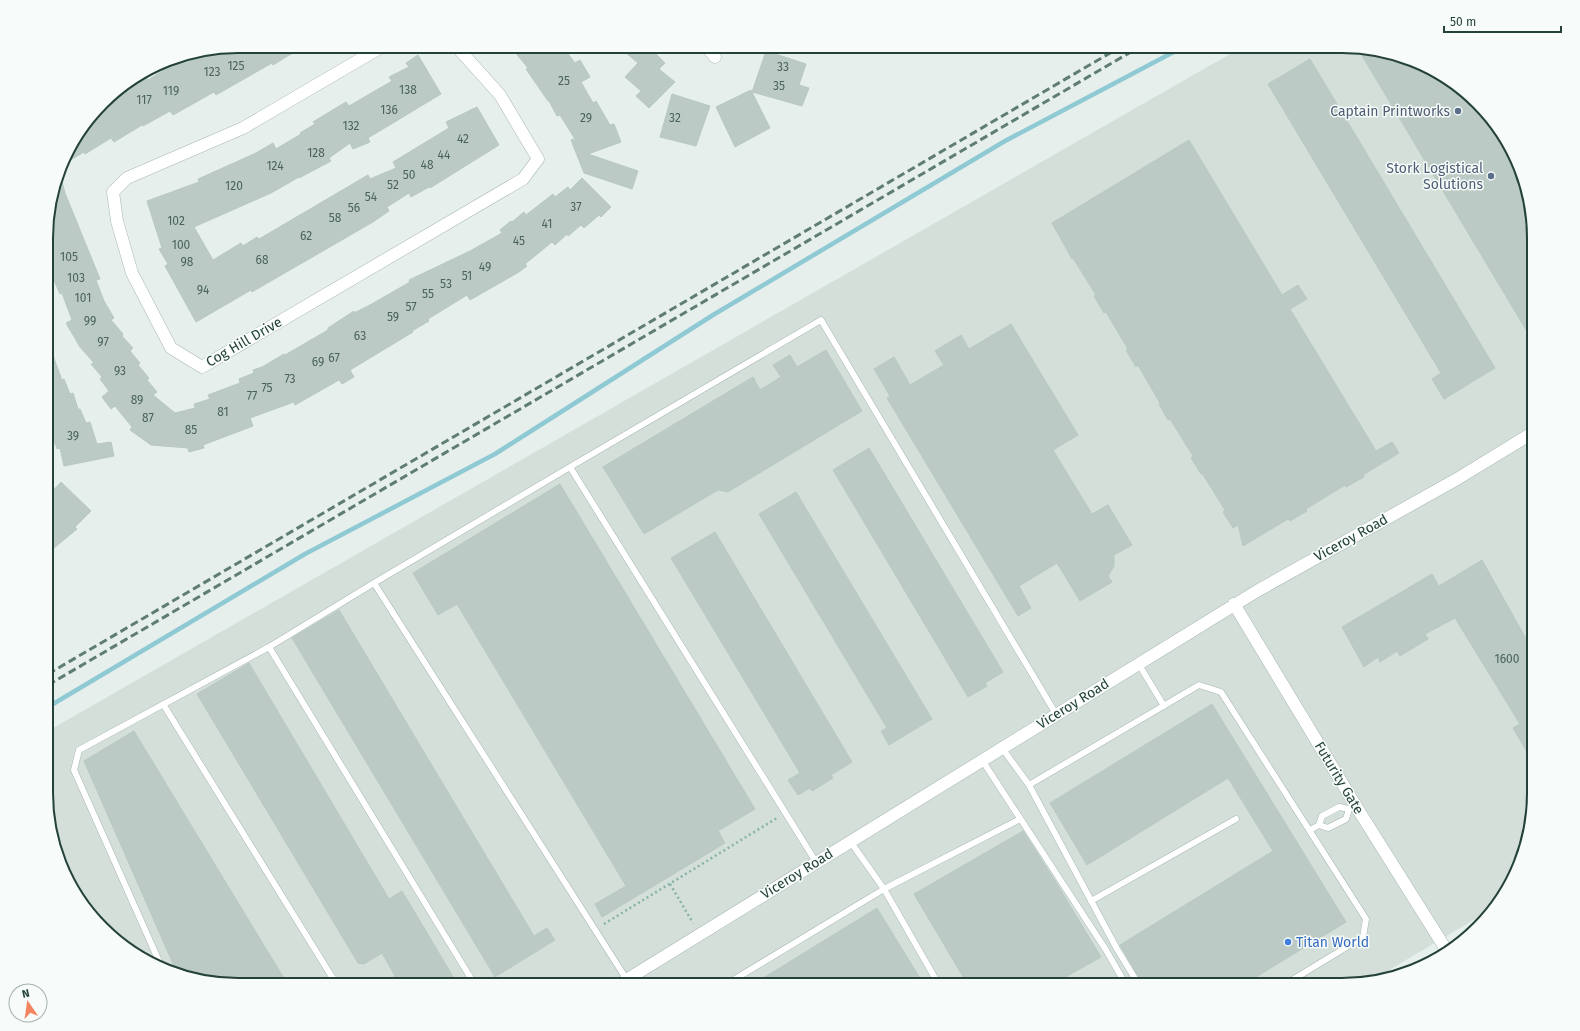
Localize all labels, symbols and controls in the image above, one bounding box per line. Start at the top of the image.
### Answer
scale bar [1444,8,1561,34]
text: 50 m [1450,15,1476,29]
house number: 125 [227,59,245,73]
house number: 33 [777,60,789,74]
house number: 123 [203,65,221,79]
house number: 25 [558,74,570,88]
house number: 35 [773,79,785,93]
house number: 138 [399,83,417,97]
house number: 119 [163,84,179,98]
house number: 117 [136,93,152,107]
house number: 136 [380,103,398,117]
place label: Captain Printworks [1330,103,1450,120]
marker: Captain Printworks [1453,106,1463,116]
house number: 29 [580,111,592,125]
house number: 32 [669,111,681,125]
house number: 132 [342,119,360,133]
house number: 42 [457,132,469,146]
house number: 128 [307,146,325,160]
house number: 44 [438,148,451,162]
house number: 48 [421,158,434,172]
house number: 124 [266,159,284,173]
place label: Stork Logistical Solutions [1386,160,1483,193]
house number: 50 [403,168,416,182]
marker: Stork Logistical Solutions [1486,171,1496,181]
house number: 52 [387,178,399,192]
house number: 120 [225,179,243,193]
house number: 54 [365,190,378,204]
house number: 37 [570,200,582,214]
house number: 56 [348,201,360,215]
house number: 58 [329,211,342,225]
house number: 102 [167,214,185,228]
house number: 41 [542,217,552,231]
house number: 62 [300,229,312,243]
house number: 45 [513,234,525,248]
house number: 100 [172,238,191,252]
house number: 105 [60,250,78,264]
house number: 68 [255,253,269,267]
house number: 98 [181,255,194,269]
house number: 49 [479,260,491,274]
house number: 51 [462,269,472,283]
house number: 103 [67,271,85,285]
house number: 53 [440,277,452,291]
house number: 94 [197,283,210,297]
house number: 55 [422,287,434,301]
house number: 101 [75,291,91,305]
house number: 57 [405,300,417,314]
house number: 59 [387,310,399,324]
street label: Cog Hill Drive [203,313,285,371]
house number: 99 [84,314,96,328]
house number: 63 [354,329,366,343]
house number: 97 [97,335,109,349]
house number: 67 [328,351,340,365]
house number: 69 [312,355,324,369]
house number: 93 [114,364,126,378]
house number: 73 [284,372,296,386]
house number: 75 [261,381,273,395]
house number: 77 [247,389,257,403]
house number: 89 [131,393,143,407]
house number: 81 [217,405,229,419]
house number: 87 [142,411,154,425]
house number: 85 [185,423,197,437]
house number: 39 [67,429,79,443]
street label: Viceroy Road [1311,511,1391,565]
house number: 1600 [1495,652,1520,666]
street label: Viceroy Road [1034,675,1112,733]
street label: Futurity Gate [1311,739,1367,817]
street label: Viceroy Road [758,845,836,903]
place label: Titan World [1296,934,1369,951]
marker: Titan World [1283,937,1293,947]
north arrow [8,983,48,1023]
text: N [21,987,31,1001]

